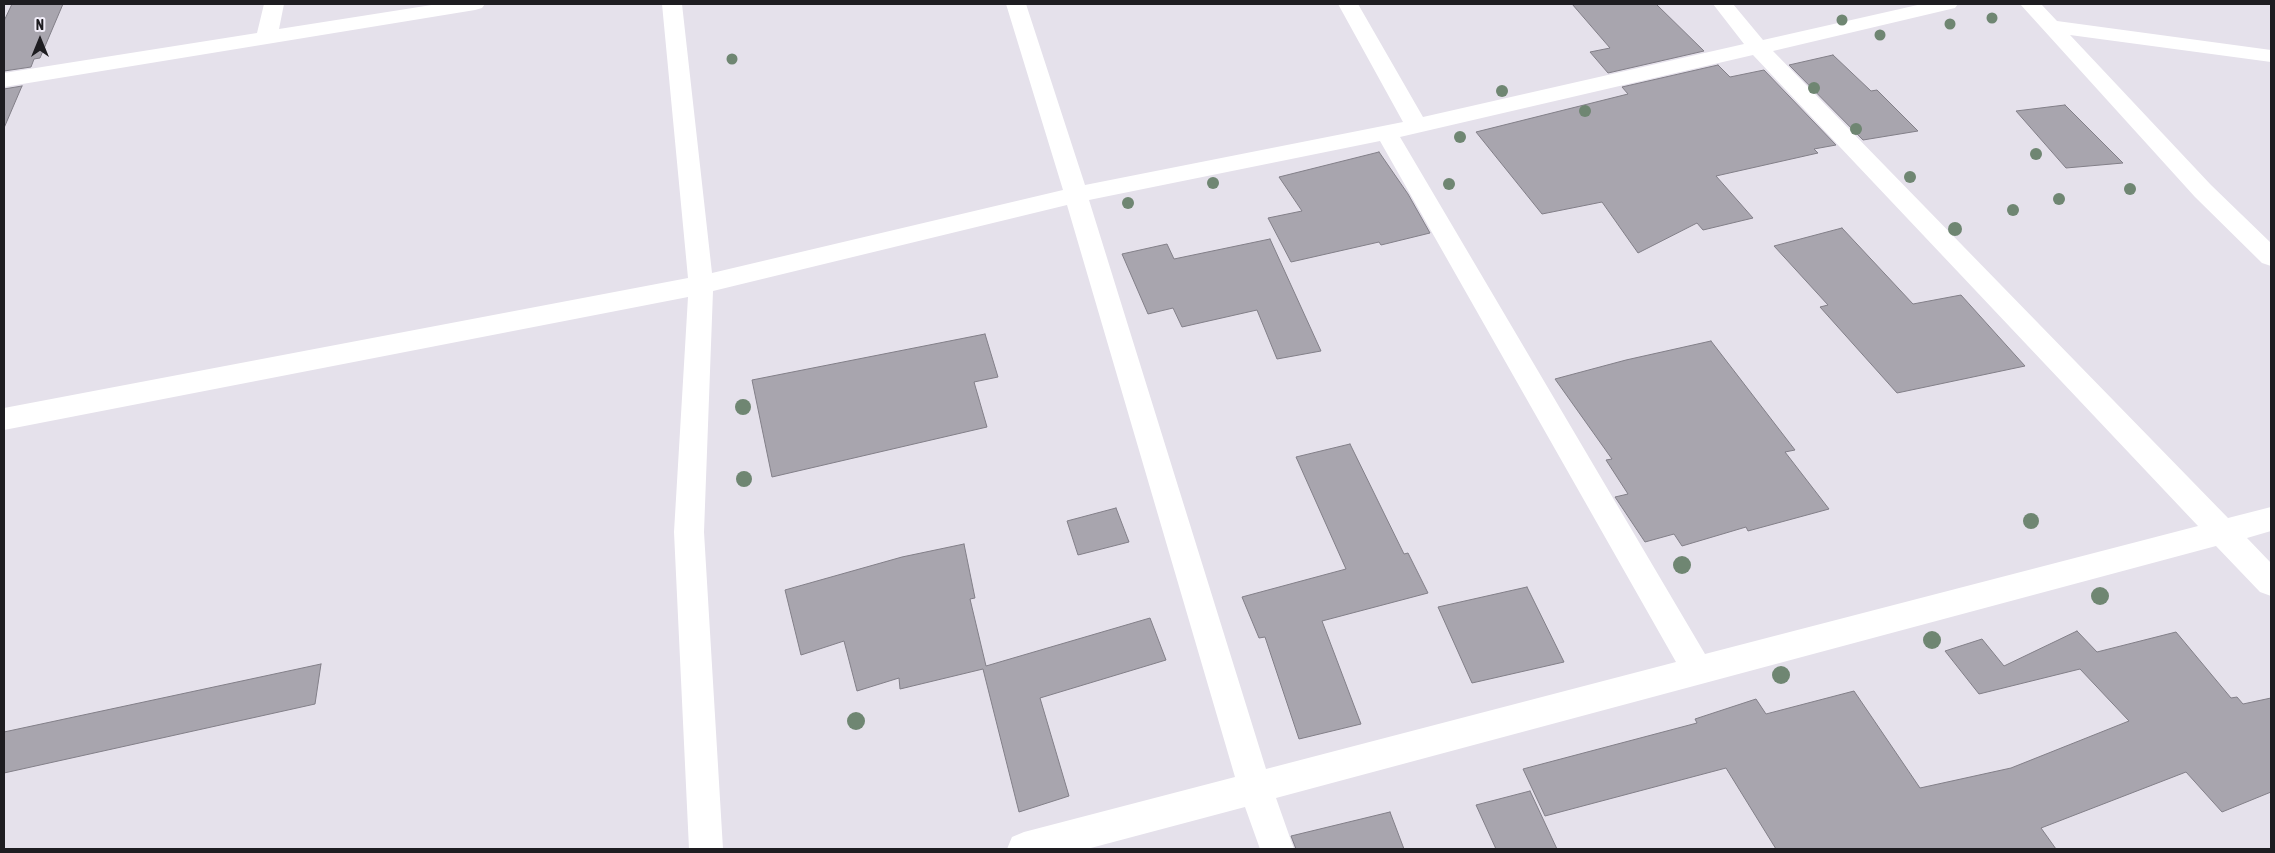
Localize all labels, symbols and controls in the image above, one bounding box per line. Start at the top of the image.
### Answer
north arrow [15,15,65,65]
text: N [36,17,44,33]

